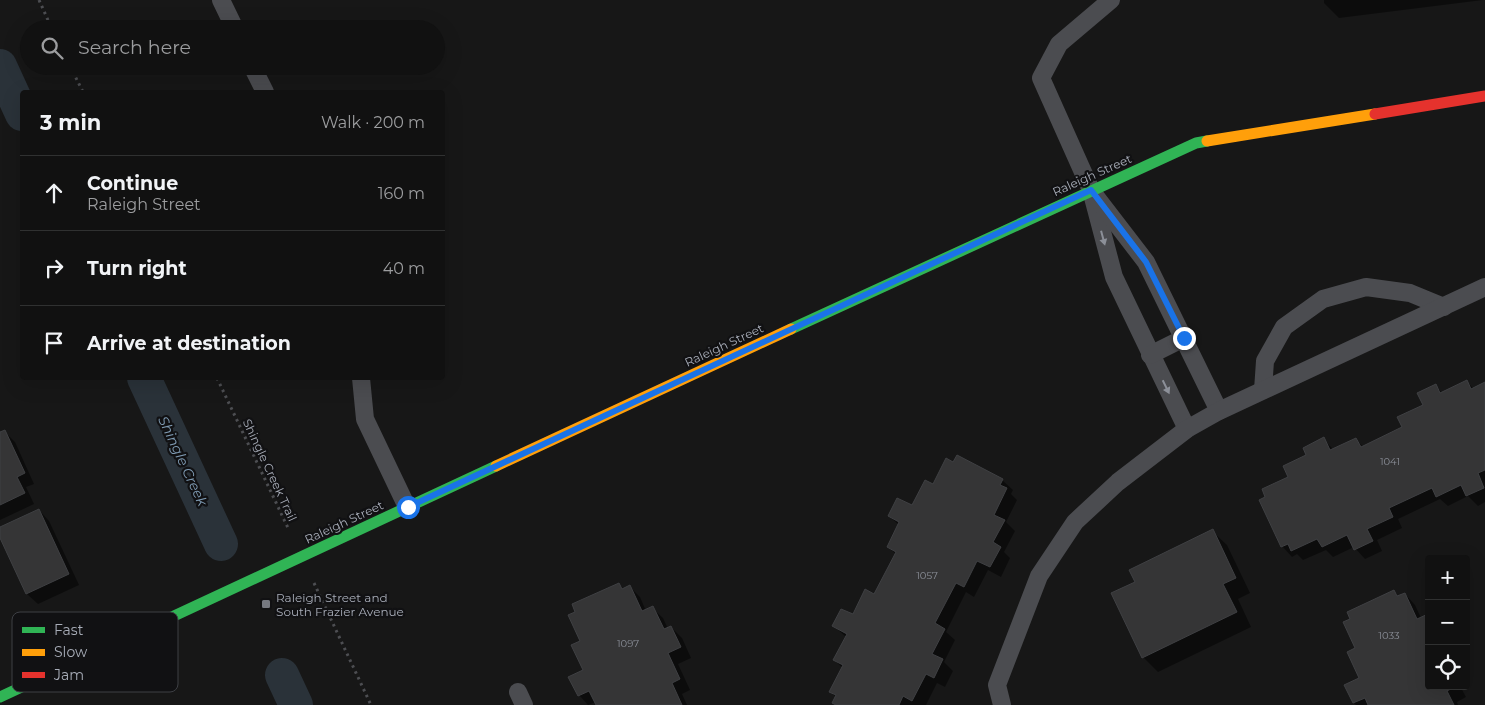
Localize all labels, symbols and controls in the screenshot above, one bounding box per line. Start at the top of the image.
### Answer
search box [20,20,445,75]
icon: search [38,34,66,62]
text: Search here [78,36,191,59]
text: 3 min [40,110,101,135]
text: Walk · 200 m [321,113,425,132]
street label: Raleigh Street [1050,151,1134,199]
text: Continue [87,172,178,195]
icon: ahead [40,179,68,207]
text: 160 m [378,184,425,203]
text: Raleigh Street [87,195,201,214]
one-way arrow [1099,230,1107,245]
icon: right [40,254,68,282]
text: Turn right [87,257,187,280]
text: 40 m [383,259,425,278]
street label: Raleigh Street [682,320,766,370]
route end [1173,327,1196,350]
icon: arrive [40,329,68,357]
text: Arrive at destination [87,332,291,355]
one-way arrow [1162,380,1170,394]
water label: Shingle Creek [154,413,212,510]
street label: Shingle Creek Trail [240,416,300,524]
house number: 1041 [1380,455,1400,468]
route start [397,496,420,519]
street label: Raleigh Street [302,497,386,547]
map controls [1425,555,1470,690]
button: + [1425,555,1470,600]
house number: 1057 [916,569,938,582]
place label: Raleigh Street and South Frazier Avenue [276,590,404,619]
marker: Raleigh Street and South Frazier Avenue [260,598,272,610]
button: − [1425,600,1470,645]
legend [12,612,178,692]
text: Fast [54,621,84,639]
house number: 1033 [1378,629,1400,642]
house number: 1097 [617,637,639,650]
text: Slow [54,643,88,661]
button: locate [1425,645,1470,690]
text: Jam [53,666,84,684]

